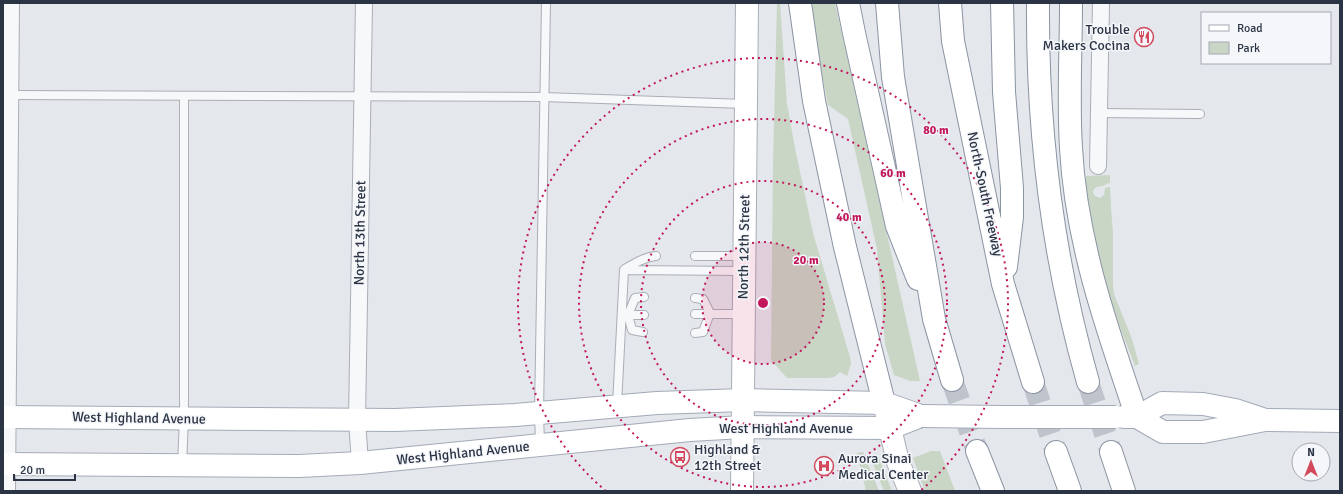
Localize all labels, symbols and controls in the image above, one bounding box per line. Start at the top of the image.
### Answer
legend [1201,12,1331,64]
place label: Trouble Makers Cocina [1043,21,1130,54]
text: Road [1237,21,1263,36]
restaurant icon: Trouble Makers Cocina [1133,26,1155,48]
text: Park [1237,41,1260,56]
text: 80 m [923,123,949,138]
street label: North-South Freeway [963,130,1007,258]
text: 60 m [880,166,906,181]
street label: North 13th Street [351,180,369,286]
street label: North 12th Street [735,194,753,300]
text: 40 m [836,210,862,225]
text: 20 m [793,253,819,268]
centre of rings [756,296,770,310]
street label: West Highland Avenue [72,408,206,428]
street label: West Highland Avenue [719,420,853,437]
street label: West Highland Avenue [396,438,530,468]
place label: Highland & 12th Street [694,441,761,474]
north arrow [1291,442,1331,482]
bus stop icon: Highland & 12th Street [669,446,691,468]
text: N [1307,446,1315,459]
place label: Aurora Sinai Medical Center [838,450,929,483]
hospital icon: Aurora Sinai Medical Center [813,455,835,477]
scale bar [14,456,75,482]
text: 20 m [20,463,45,478]

